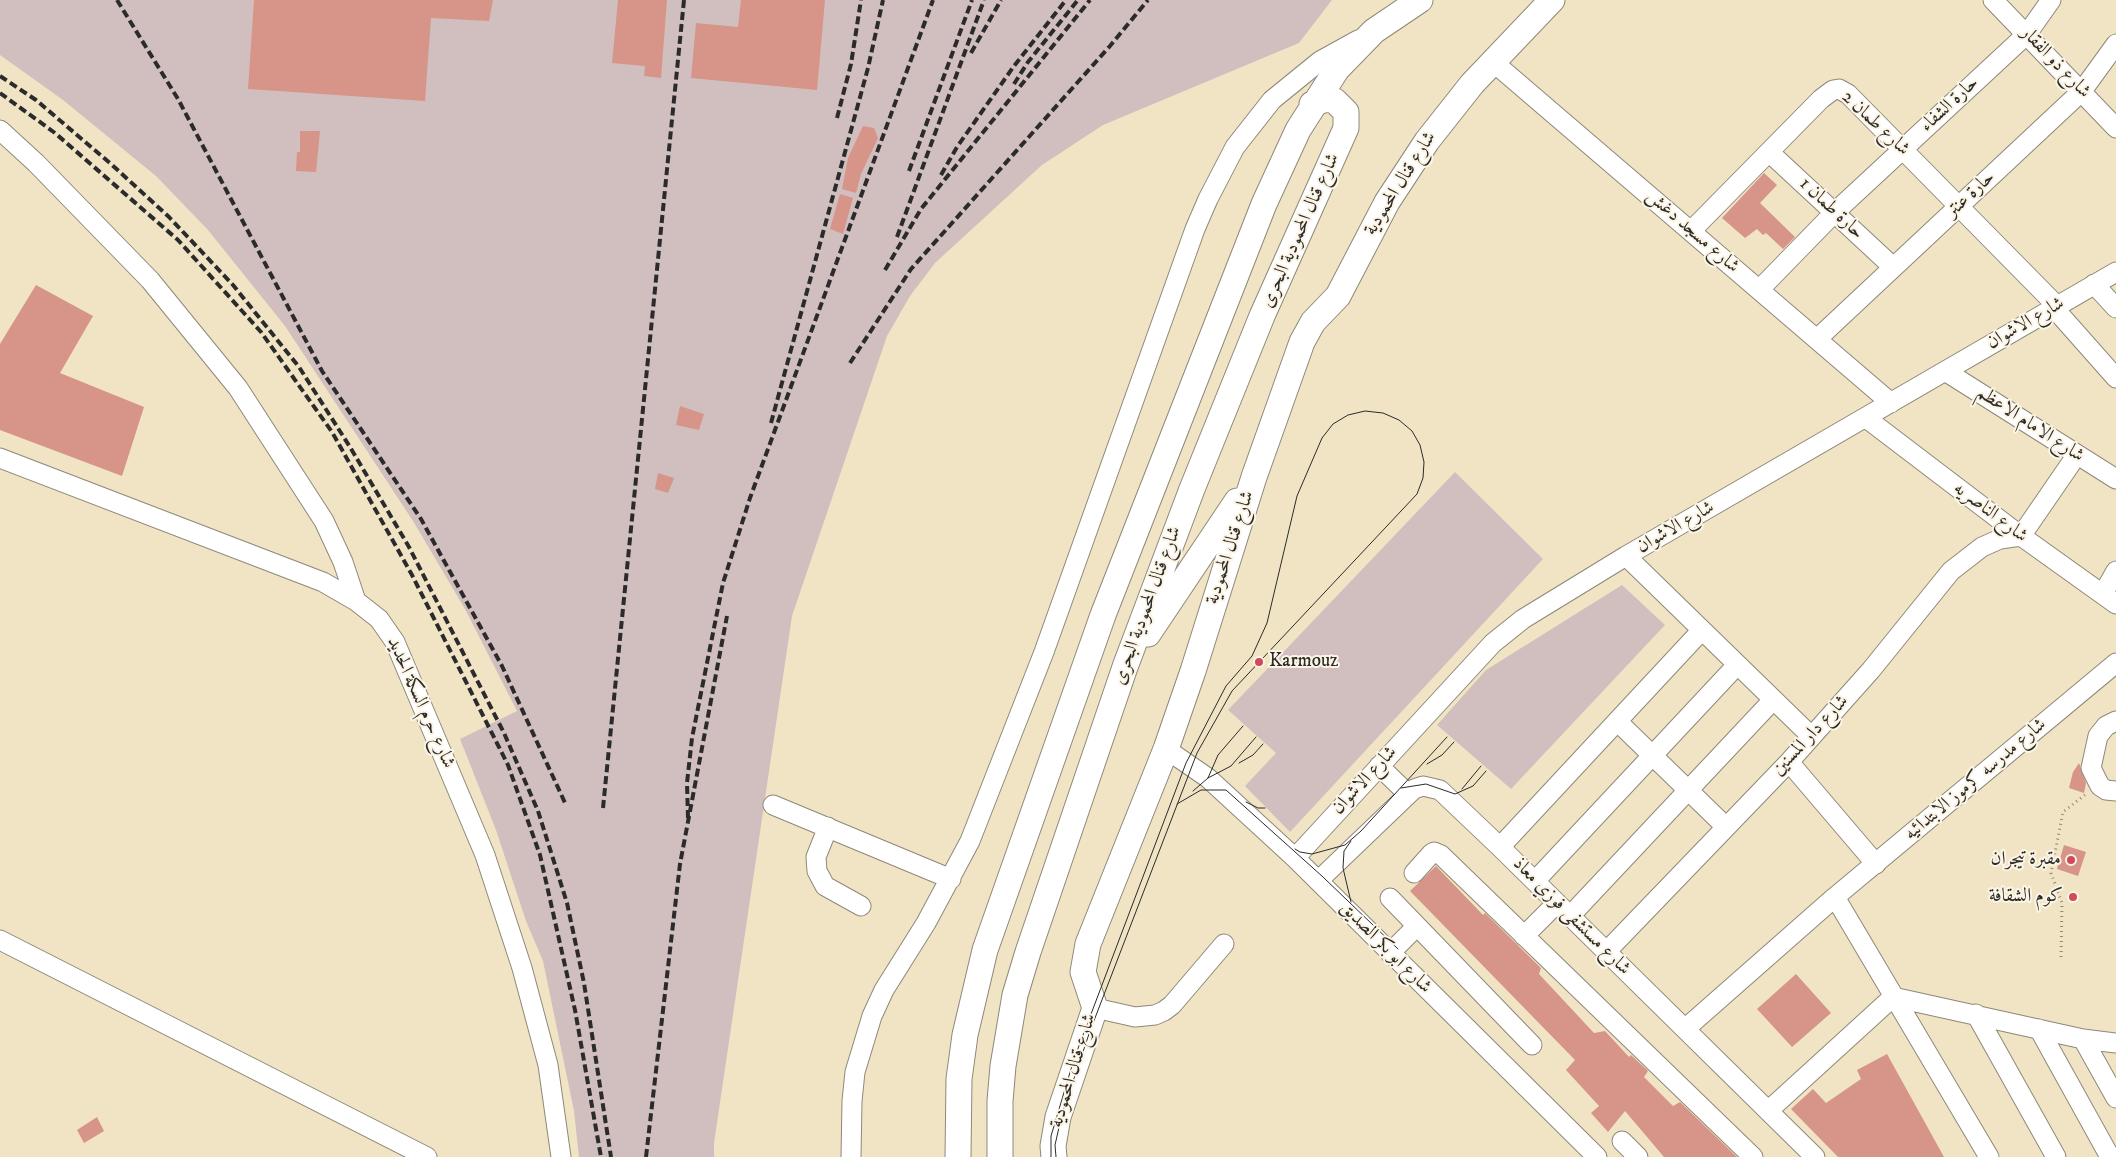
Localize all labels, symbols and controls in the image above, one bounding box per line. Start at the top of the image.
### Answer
street label: شارع ذو الفقار [2015,22,2095,104]
street label: حارة الشفاء [1916,72,1984,138]
street label: شارع طمان 2 [1836,87,1914,161]
street label: شارع قنال المحمودية [1360,128,1442,240]
street label: شارع قنال المحمودية البحرى [1257,150,1345,312]
street label: حارة عنتر [1942,167,2000,223]
street label: حارة طمان 1 [1794,173,1868,245]
street label: شارع مسجد دغش [1641,185,1743,279]
street label: شارع الاشوان [1983,293,2069,355]
street label: شارع الامام الاعظم [1972,382,2088,468]
street label: شارع الناصريه [1948,478,2032,548]
street label: شارع قنال المحمودية [1202,488,1260,608]
street label: شارع الاشوان [1633,497,1719,559]
street label: شارع قنال المحمودية البحرى [1109,524,1187,688]
street label: شارع حرم السكة الحديد [381,634,459,772]
place label: Karmouz [1269,651,1338,673]
marker: Karmouz [1253,656,1265,668]
street label: شارع دار المسنين [1768,691,1854,781]
street label: شارع مدرسه كرموز الابتدائيه [1900,714,2052,846]
street label: شارع الاشوان [1327,742,1403,820]
place label: مقبرة تيجران [1991,849,2061,871]
street label: شارع مستشفى فوزي معاذ [1507,853,1635,981]
marker: مقبرة تيجران [2065,854,2077,866]
place label: كوم الشقافة [1989,886,2063,908]
marker: كوم الشقافة [2067,891,2079,903]
street label: شارع ابو بكر الصديق [1334,897,1436,999]
street label: شارع قنال المحمودية [1046,1011,1102,1131]

